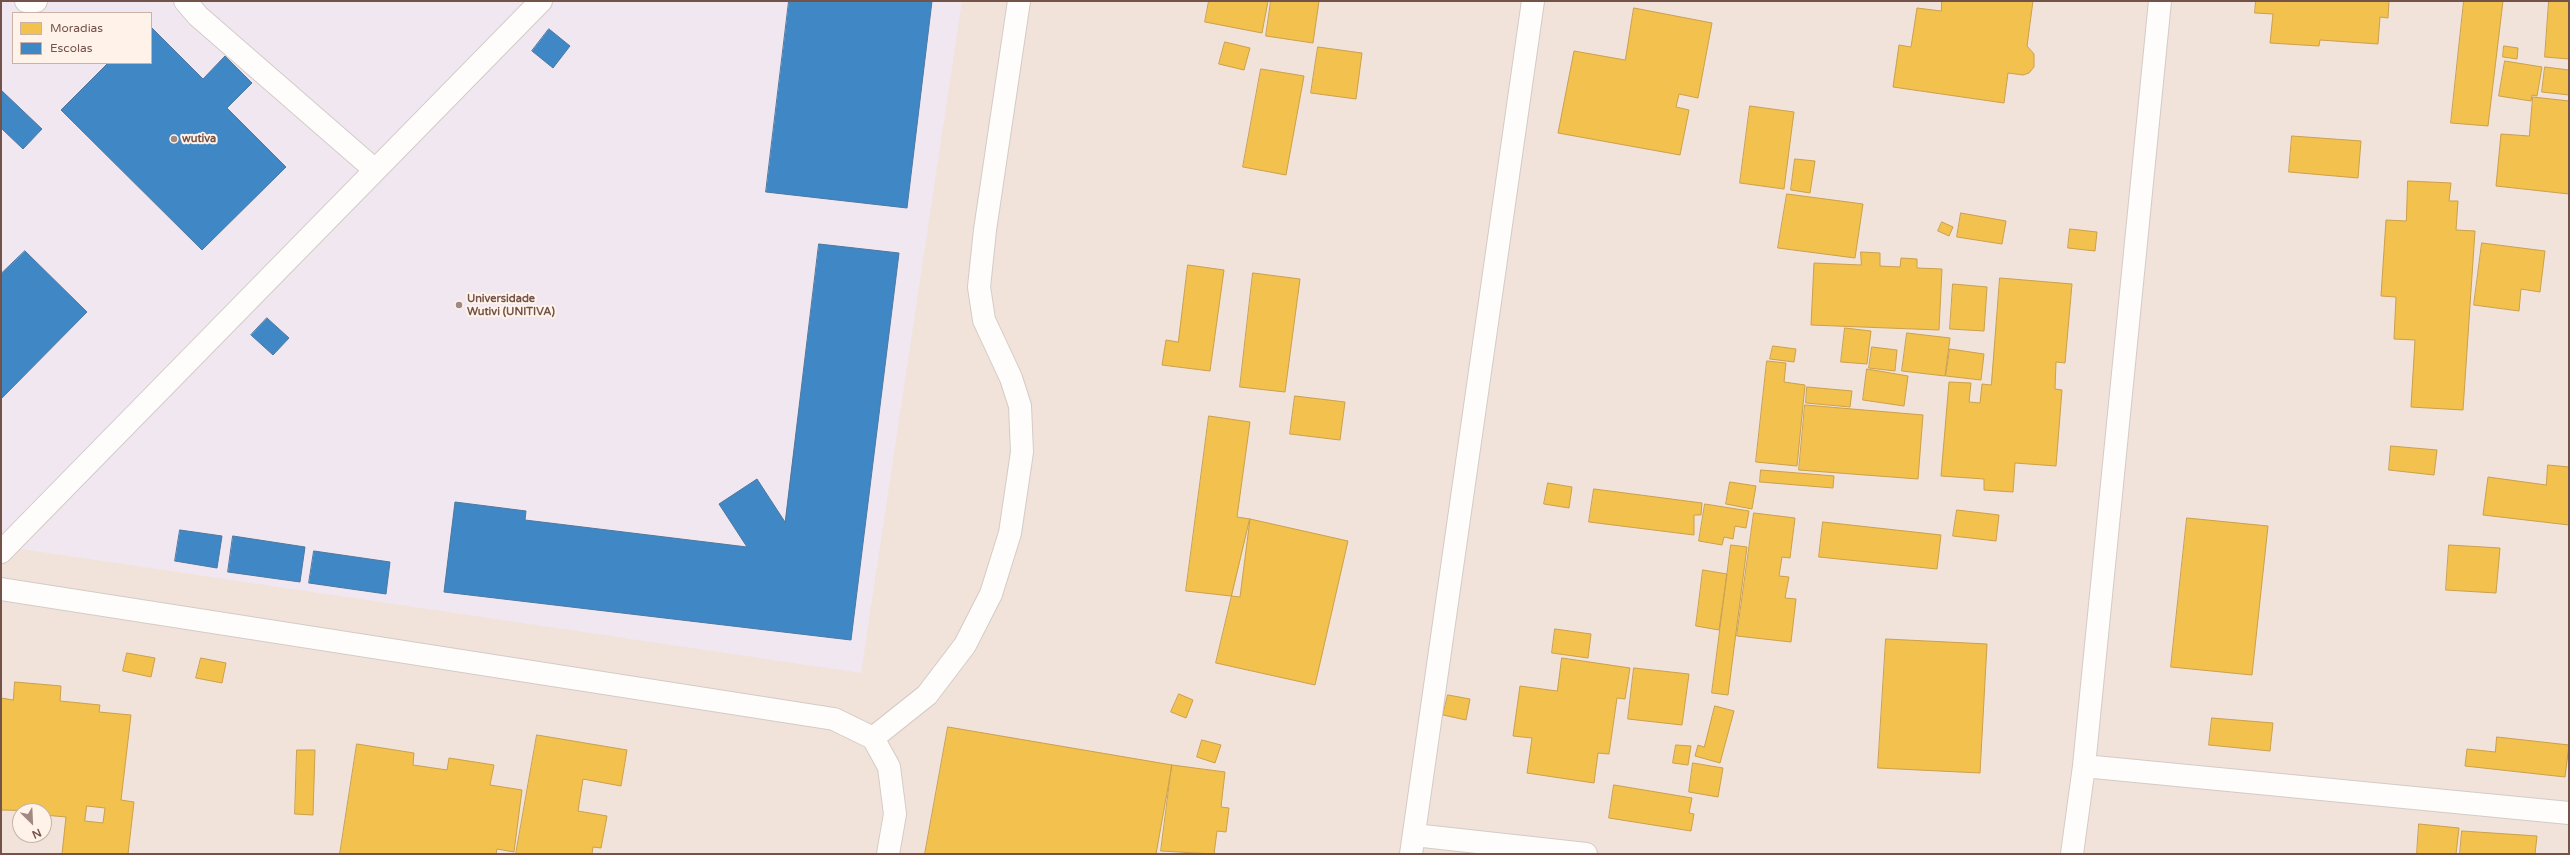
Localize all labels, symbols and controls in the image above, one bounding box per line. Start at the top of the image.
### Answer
legend [12,12,152,64]
text: Moradias [50,21,103,35]
text: Escolas [50,41,92,55]
place label: wutiva [182,132,216,146]
marker: wutiva [169,134,179,144]
place label: Universidade Wutivi (UNITIVA) [467,292,555,318]
marker: Universidade Wutivi (UNITIVA) [454,300,464,310]
north arrow [12,803,52,843]
text: N [30,826,43,841]

